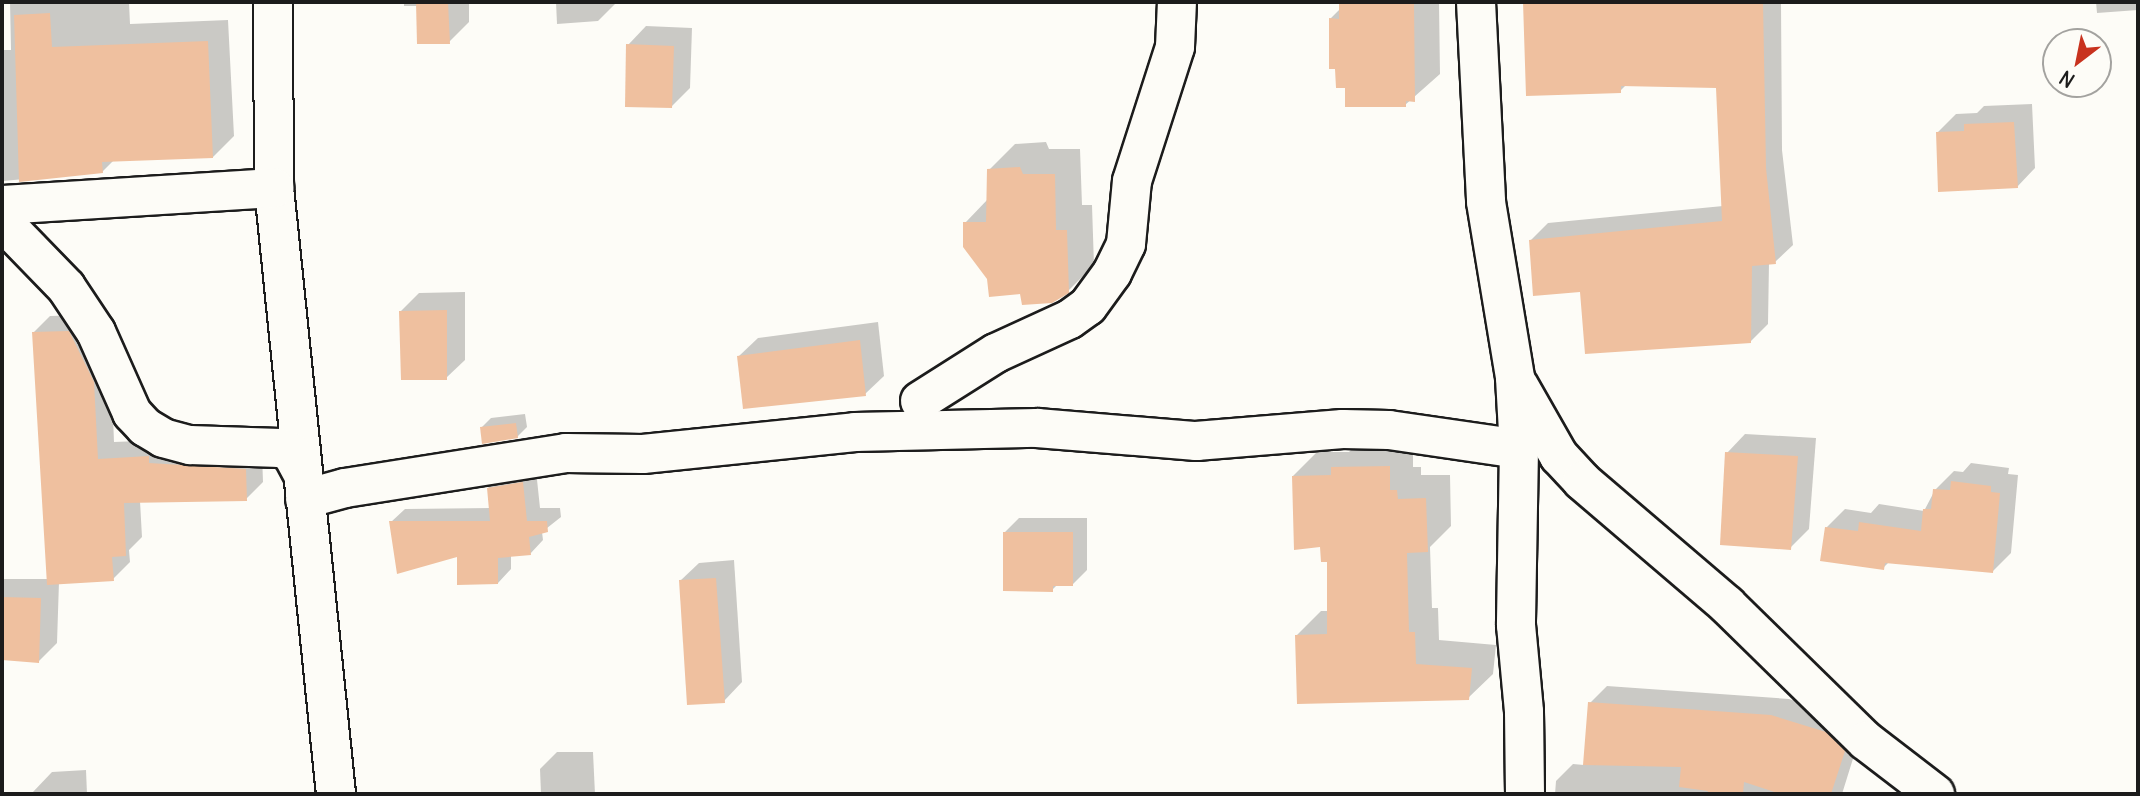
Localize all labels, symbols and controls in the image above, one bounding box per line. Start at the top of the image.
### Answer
north arrow [2042,28,2112,98]
text: N [2055,65,2079,93]

